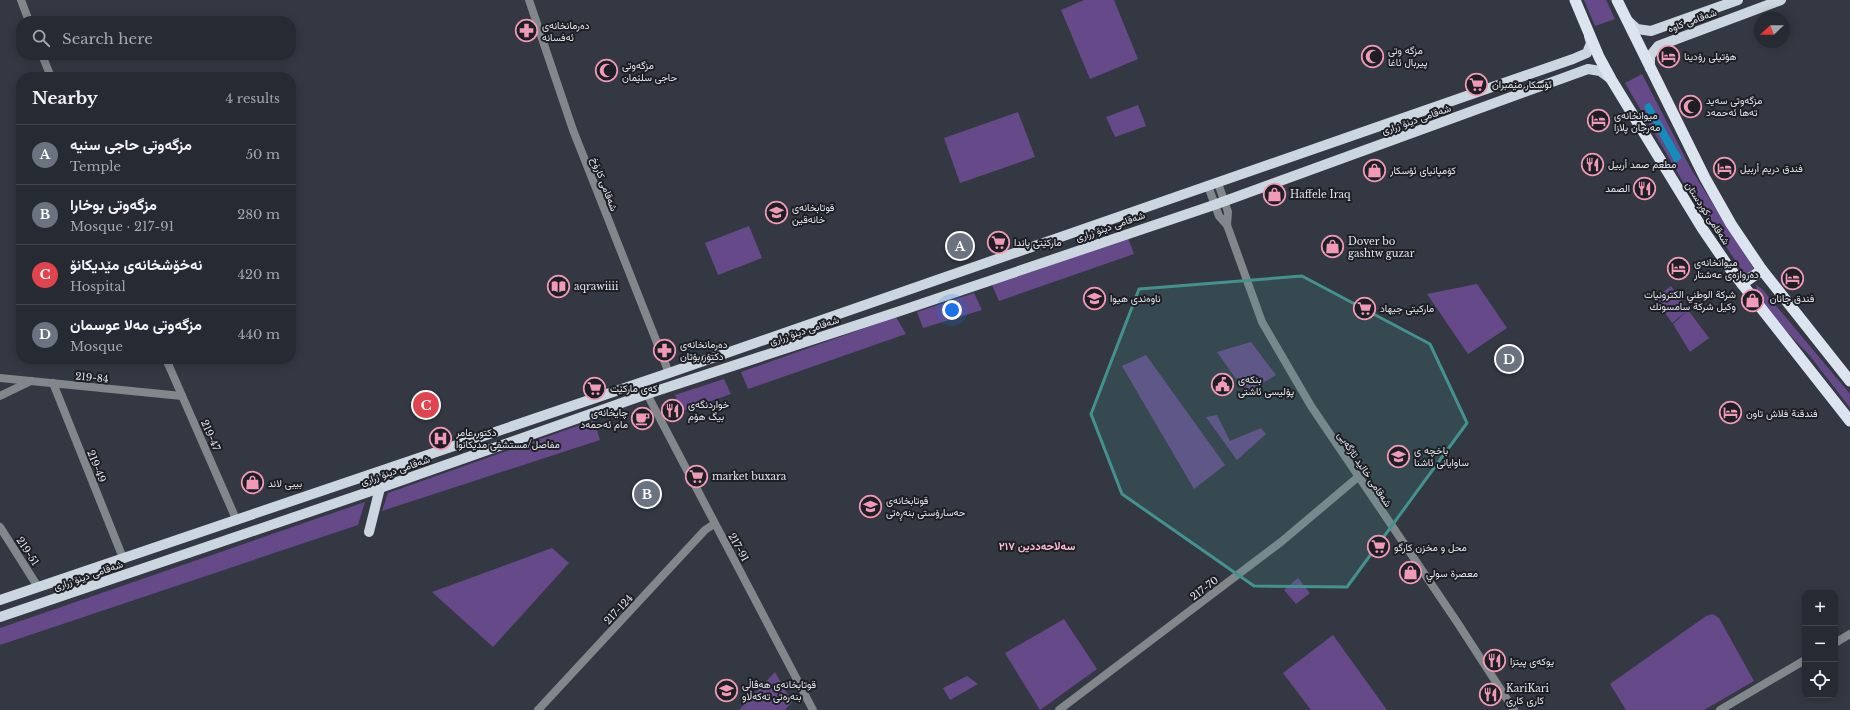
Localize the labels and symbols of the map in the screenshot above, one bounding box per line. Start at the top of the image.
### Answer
street label: شەقامی کاوە [1666,6,1719,35]
north arrow [1754,12,1790,48]
pharmacy icon: دەرمانخانەی ئەفسانە [514,18,540,44]
place label: دەرمانخانەی ئەفسانە [542,19,590,44]
mosque icon: مزگه وتى پيربال ئاغا [1359,43,1385,69]
hotel icon: هۆتیلی رۆدینا [1655,43,1681,69]
place label: مزگه وتى پيربال ئاغا [1388,44,1427,70]
place label: هۆتیلی رۆدینا [1684,50,1736,63]
mosque icon: مزگەوتی حاجی سلێمان [594,58,620,84]
place label: مزگەوتی حاجی سلێمان [622,59,677,84]
supermarket icon: ئۆسکار مێمبران [1464,71,1490,97]
place label: ئۆسکار مێمبران [1492,78,1552,91]
mosque icon: مزگەوتی سەید تەها ئەحمەد [1678,93,1704,119]
place label: مزگەوتی سەید تەها ئەحمەد [1706,94,1762,119]
street label: شەقامی دینۆ زراری [1380,101,1453,137]
hotel icon: میوانخانەی مەرجان پلازا [1585,108,1611,134]
place label: میوانخانەی مەرجان پلازا [1614,109,1660,135]
restaurant icon: مطعم صمد أربيل [1579,151,1605,177]
street label: شەقامی کارۆخ [588,155,621,213]
hotel icon: فندق دريم أربيل [1711,155,1737,181]
shop icon: کۆمپانیای ئۆسکار [1361,157,1387,183]
place label: مطعم صمد أربيل [1608,158,1676,171]
place label: فندق دريم أربيل [1740,162,1803,175]
place label: کۆمپانیای ئۆسکار [1389,164,1457,178]
restaurant icon: الصمد [1632,175,1658,201]
street label: شەقامی کوردستان [1682,179,1733,247]
shop icon: Haffele Iraq [1262,181,1288,207]
place label: الصمد [1605,182,1630,195]
place label: Haffele Iraq [1290,188,1351,201]
school or university icon: قوتابخانەی خانەقین [764,200,790,226]
place label: قوتابخانەی خانەقین [792,201,835,226]
street label: شەقامی دینۆ زراری [1074,208,1147,244]
supermarket icon: مارکێتی پاندا [986,229,1012,255]
pin: A [947,231,973,261]
shop icon: Dover bo gashtw guzar [1320,234,1346,260]
place label: Dover bo gashtw guzar [1348,235,1415,260]
place label: مارکێتی پاندا [1014,236,1062,250]
hotel icon: میوانخانەی دەروازەی عەشتار [1665,255,1691,281]
place label: میوانخانەی دەروازەی عەشتار [1693,256,1759,281]
hotel icon: فندق جانان [1779,265,1805,291]
library icon: aqrawiiii [545,273,571,299]
place label: aqrawiiii [574,280,619,293]
school or university icon: ناوەندی هیوا [1081,285,1107,311]
shop icon: شركة الوطني الكترونيات وكيل شركة سامسونك [1739,287,1765,313]
place label: شركة الوطني الكترونيات وكيل شركة سامسونك [1644,288,1736,313]
place label: ناوەندی هیوا [1110,292,1161,305]
place label: فندق جانان [1770,292,1815,305]
supermarket icon: مارکیتی جیھاد [1351,295,1377,321]
your location [942,300,962,320]
place label: مارکیتی جیھاد [1380,302,1434,315]
street label: شەقامی دینۆ زراری [768,313,841,348]
pharmacy icon: دەرمانخانەی دکتۆر بۆتان [652,337,678,363]
place label: دەرمانخانەی دکتۆر بۆتان [680,338,728,363]
pin: D [1496,344,1522,374]
street label: 219-84 [75,370,109,385]
public building icon: بنکەی پۆلیسی ئاشتی [1209,372,1235,398]
place label: بنکەی پۆلیسی ئاشتی [1238,373,1294,399]
supermarket icon: کەی مارکێت [581,375,607,401]
place label: کەی مارکێت [610,382,658,395]
pin: C [413,390,439,420]
restaurant icon: خواردنگەی بیگ هۆم [659,397,685,423]
place label: خواردنگەی بیگ هۆم [688,398,729,423]
hotel icon: فندقنة فلاش تاون [1718,400,1744,426]
cafe icon: چایخانەی مام ئەحمەد [630,405,656,431]
place label: چایخانەی مام ئەحمەد [581,406,628,431]
place label: فندقنة فلاش تاون [1746,407,1818,420]
street label: 219-47 [198,418,223,454]
hospital icon: دكتور عامر مفاصل/مستشفى مديكانوا [427,425,453,451]
place label: دكتور عامر مفاصل/مستشفى مديكانوا [455,426,560,451]
street label: شەقامی خالید ئاژگەیی [1335,429,1395,510]
school or university icon: باخچه ى ساوايانى ئاشنا [1386,443,1412,469]
place label: باخچه ى ساوايانى ئاشنا [1414,444,1469,469]
street label: 219-49 [84,448,109,484]
street label: شەقامی دینۆ زراری [359,452,432,488]
supermarket icon: market buxara [684,463,710,489]
shop icon: بيبى لاند [240,470,266,496]
place label: market buxara [712,470,787,483]
place label: بيبى لاند [268,477,302,490]
pin: B [634,479,660,509]
school or university icon: قوتابخانەی حەسارۆستی بنەڕەتی [858,493,884,519]
place label: قوتابخانەی حەسارۆستی بنەڕەتی [886,494,966,521]
street label: 217-91 [725,531,752,564]
street label: 219-51 [13,534,42,568]
supermarket icon: محل و مخزن كارگو [1366,534,1392,560]
district label: سەلاحەددین ٢١٧ [999,539,1075,553]
place label: محل و مخزن كارگو [1394,541,1467,554]
street label: شەقامی دینۆ زراری [52,557,125,593]
shop icon: معصرة سولي [1398,560,1424,586]
place label: معصرة سولي [1426,567,1478,582]
street label: 217-70 [1188,574,1221,603]
street label: 217-124 [601,591,636,627]
restaurant icon: یوکەی پیتزا [1482,648,1508,674]
place label: یوکەی پیتزا [1510,655,1554,669]
school or university icon: قوتابخانەی ھەڤاڵی بنەرەتی تەکەڵاو [713,677,739,703]
place label: قوتابخانەی ھەڤاڵی بنەرەتی تەکەڵاو [742,678,816,703]
restaurant icon: KariKari کاری کاری [1478,681,1504,707]
place label: KariKari کاری کاری [1506,682,1550,707]

